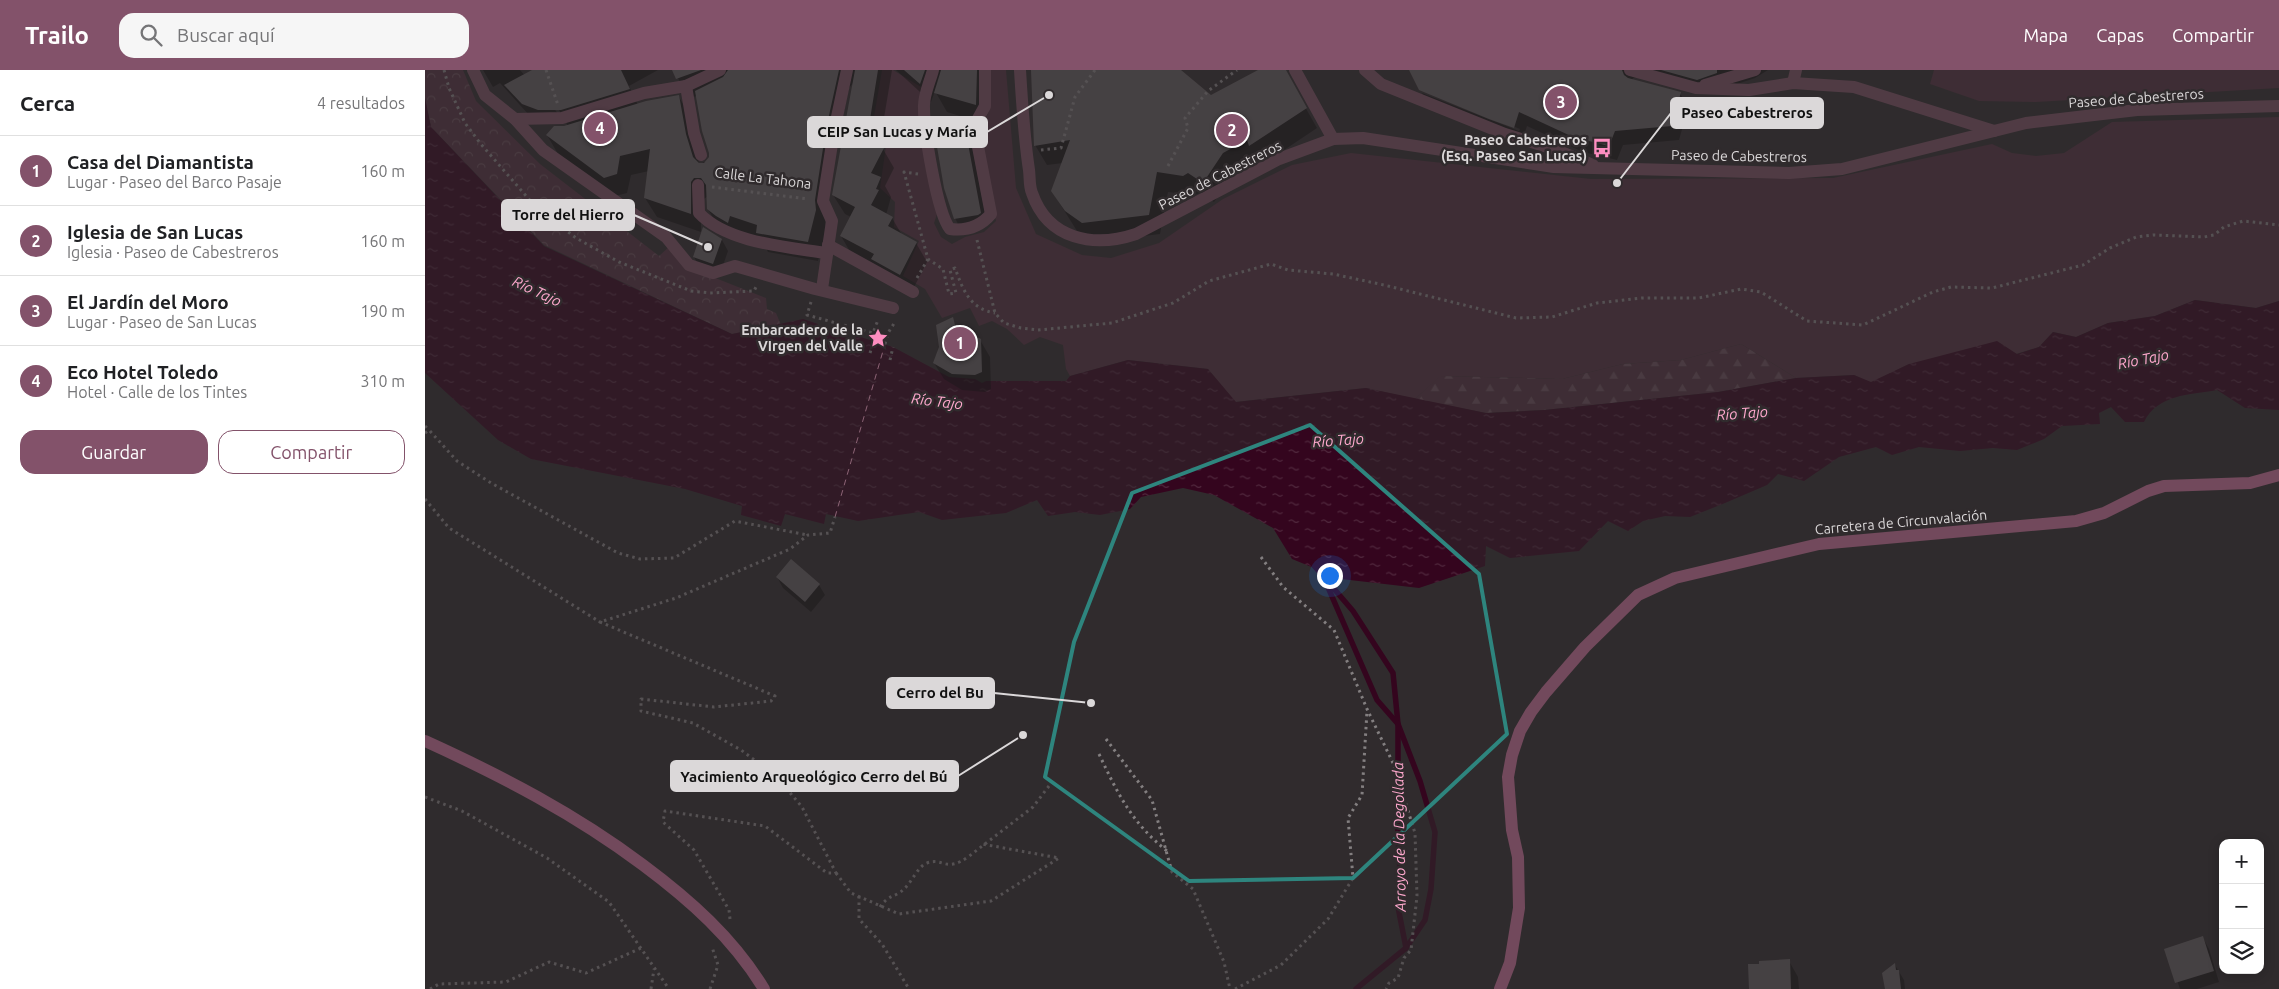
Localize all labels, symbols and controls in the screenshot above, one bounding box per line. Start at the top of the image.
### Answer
search box [119,13,469,58]
icon: search [137,21,165,49]
text: Trailo [25,22,89,49]
text: Buscar aquí [177,24,275,46]
text: Mapa [2023,25,2068,45]
text: Capas [2096,25,2144,45]
text: Compartir [2172,25,2254,45]
pin: 3 [1545,83,1577,121]
street label: Paseo de Cabestreros [2068,85,2204,111]
text: Cerca [20,91,75,115]
text: 4 resultados [317,94,405,112]
callout: Paseo Cabestreros [1671,98,1823,128]
text: Paseo Cabestreros [1681,104,1813,121]
pin: 4 [584,109,616,147]
pin: 2 [1216,111,1248,149]
callout: CEIP San Lucas y María [808,117,987,147]
text: CEIP San Lucas y María [817,123,977,140]
place label: Paseo Cabestreros (Esq. Paseo San Lucas) [1441,132,1587,164]
street label: Paseo de Cabestreros [1156,137,1284,213]
bus stop icon: Paseo Cabestreros (Esq. Paseo San Lucas) [1591,137,1613,159]
street label: Paseo de Cabestreros [1671,147,1807,165]
text: Casa del Diamantista [67,151,254,173]
text: 1 [31,162,41,180]
text: 160 m [360,162,405,180]
street label: Calle La Tahona [714,164,812,192]
text: Lugar · Paseo del Barco Pasaje [67,173,282,191]
callout: Torre del Hierro [502,200,634,230]
text: Torre del Hierro [512,206,624,223]
text: Iglesia de San Lucas [67,221,243,243]
text: 2 [31,232,41,250]
text: 160 m [360,232,405,250]
text: Iglesia · Paseo de Cabestreros [67,243,279,261]
water label: Río Tajo [510,272,564,310]
text: El Jardín del Moro [67,291,229,313]
text: 3 [31,302,41,320]
text: 190 m [360,302,405,320]
text: Lugar · Paseo de San Lucas [67,313,257,331]
place label: Embarcadero de la VIrgen del Valle [741,322,863,354]
pin: 1 [944,324,976,362]
place icon: Embarcadero de la VIrgen del Valle [867,327,889,349]
water label: Río Tajo [2116,346,2170,372]
text: Eco Hotel Toledo [67,361,218,383]
text: 4 [31,372,41,390]
text: 310 m [360,372,405,390]
text: Hotel · Calle de los Tintes [67,383,247,401]
water label: Río Tajo [910,389,964,413]
water label: Río Tajo [1716,403,1768,423]
button: Guardar [20,430,208,474]
button: Compartir [218,430,405,474]
water label: Río Tajo [1312,430,1364,450]
street label: Carretera de Circunvalación [1814,506,1988,538]
your location [1317,563,1343,589]
callout: Cerro del Bu [887,678,994,708]
text: Cerro del Bu [896,684,984,701]
callout: Yacimiento Arqueológico Cerro del Bú [671,761,958,791]
water label: Arroyo de la Degollada [1389,762,1409,913]
text: Yacimiento Arqueológico Cerro del Bú [680,768,948,785]
map controls [2219,839,2264,974]
button: + [2219,839,2264,884]
button: − [2219,884,2264,929]
button: layers [2219,929,2264,974]

